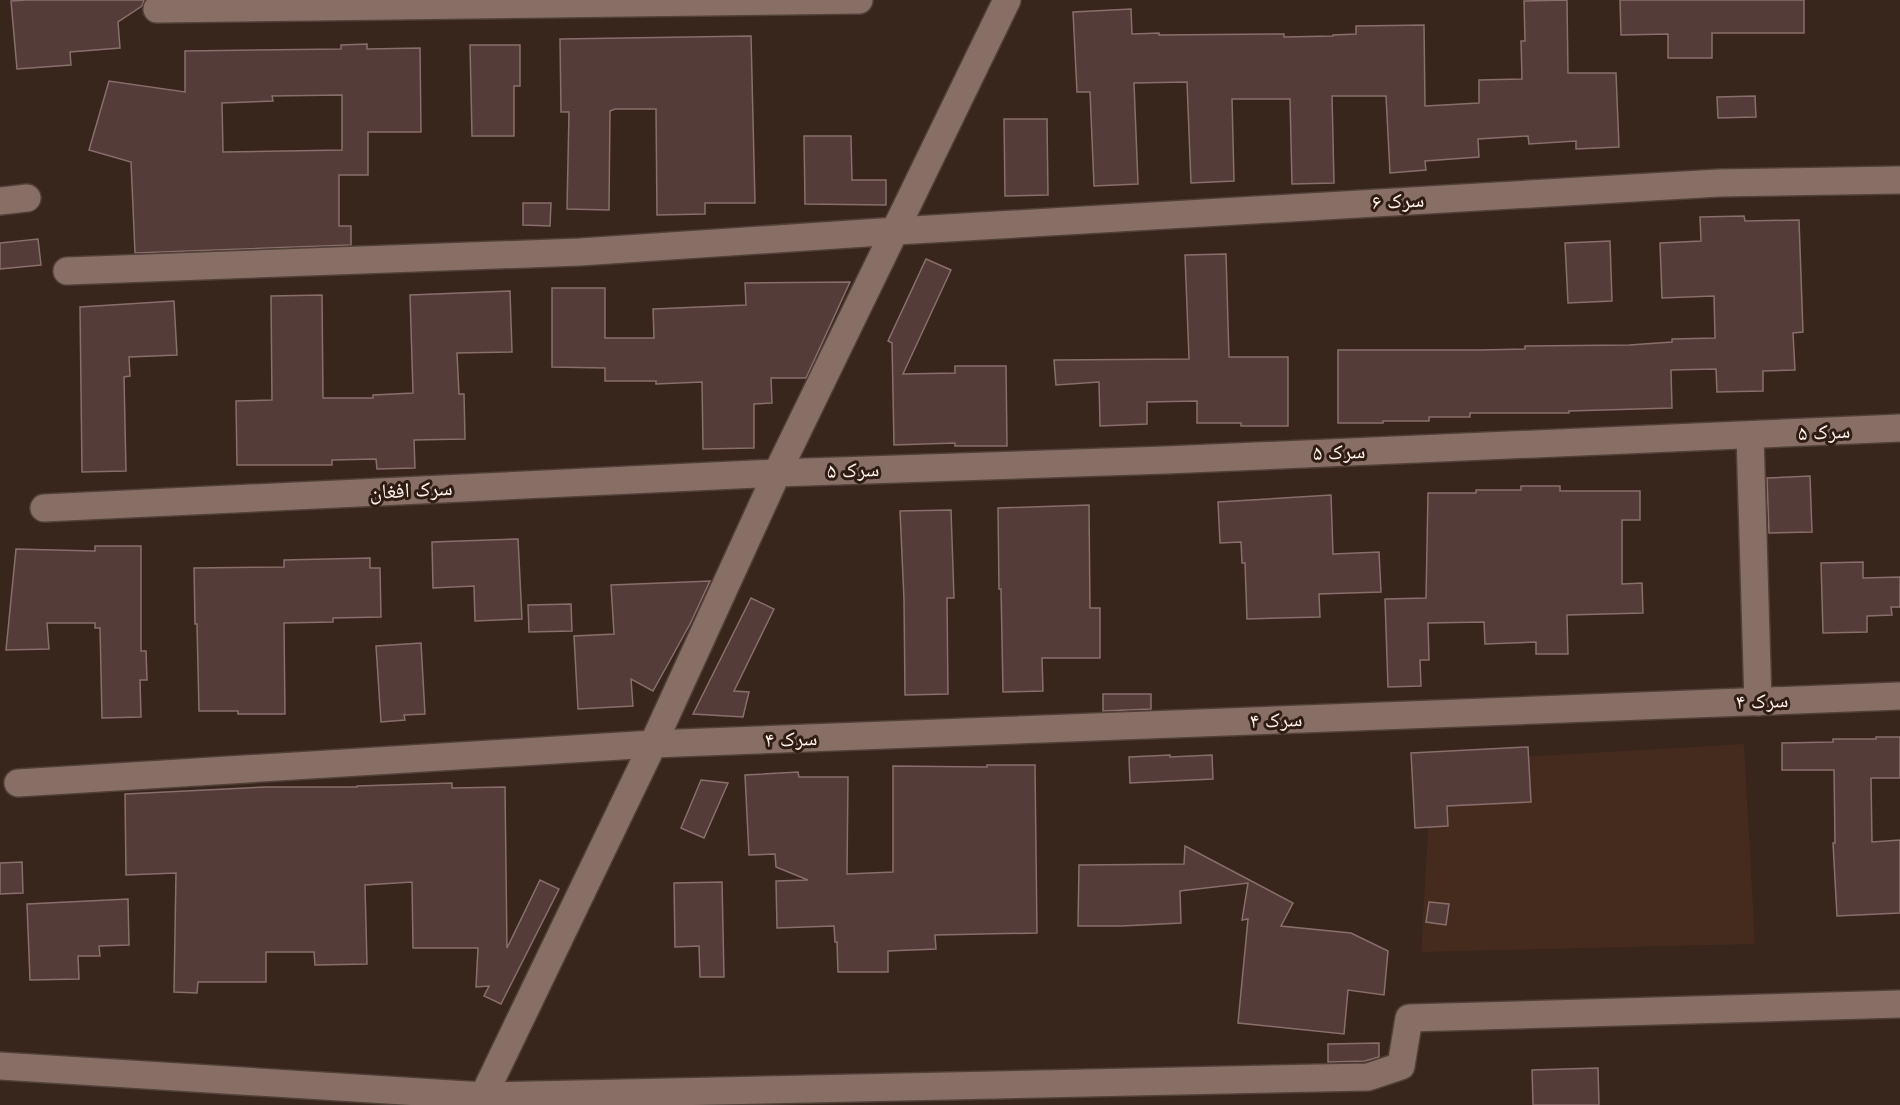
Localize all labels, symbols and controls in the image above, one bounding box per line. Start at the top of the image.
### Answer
street label: سرک ۶ [1371,186,1425,216]
street label: سرک ۵ [1797,417,1851,447]
street label: سرک ۵ [1312,437,1366,467]
street label: سرک ۵ [826,455,880,485]
street label: سرک افغان [369,474,453,506]
street label: سرک ۴ [1735,686,1789,716]
street label: سرک ۴ [1249,705,1303,735]
street label: سرک ۴ [764,724,818,754]

